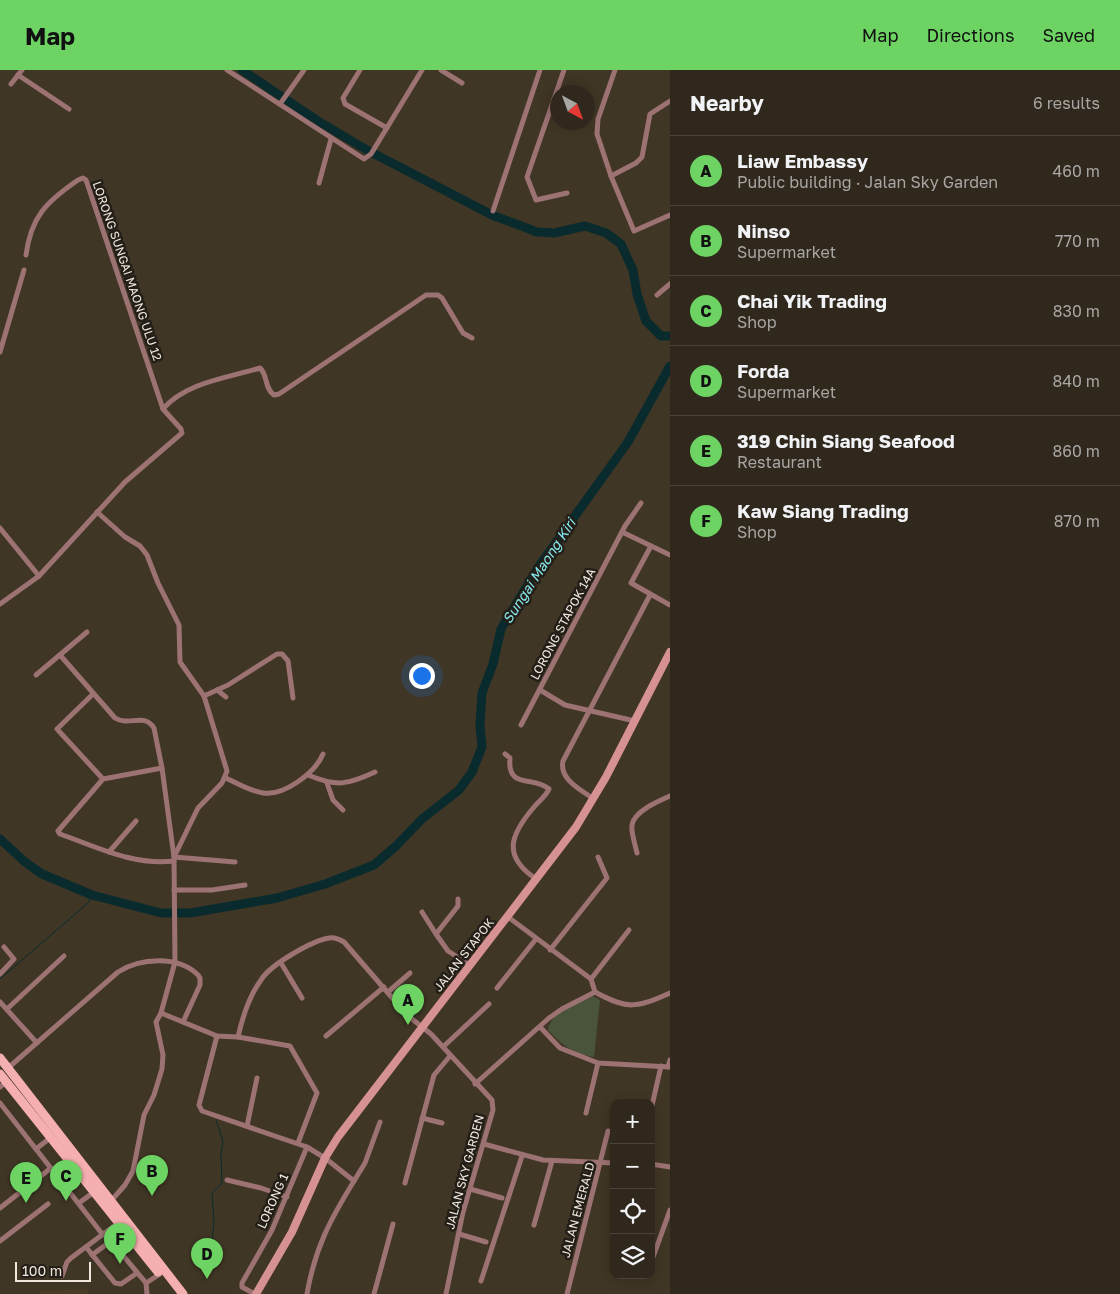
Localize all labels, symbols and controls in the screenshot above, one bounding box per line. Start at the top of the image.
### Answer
text: Map [25,21,75,50]
text: Map [862,24,898,46]
text: Directions [926,24,1014,46]
text: Saved [1042,24,1095,46]
north arrow [550,85,595,130]
text: Nearby [690,90,764,116]
text: 6 results [1033,93,1100,113]
text: Liaw Embassy [737,149,868,172]
text: A [700,161,712,181]
text: 460 m [1052,161,1100,181]
text: Public building · Jalan Sky Garden [737,172,998,192]
street label: LORONG SUNGAI MAONG ULU 12 [90,179,165,363]
text: Ninso [737,219,790,242]
text: B [700,231,712,251]
text: 770 m [1055,231,1100,251]
text: Supermarket [737,242,836,262]
text: Chai Yik Trading [737,289,887,312]
text: C [700,301,712,321]
text: 830 m [1053,301,1100,321]
text: Shop [737,312,777,332]
text: Forda [737,359,789,382]
text: D [700,371,712,391]
text: 840 m [1052,371,1100,391]
text: Supermarket [737,382,836,402]
text: 319 Chin Siang Seafood [737,429,955,452]
text: E [701,441,711,461]
text: 860 m [1052,441,1100,461]
text: Restaurant [737,452,822,472]
text: Kaw Siang Trading [737,499,909,522]
text: F [701,511,711,531]
text: 870 m [1054,511,1100,531]
water label: Sungai Maong Kiri [498,513,580,626]
text: Shop [737,522,777,542]
street label: LORONG STAPOK 14A [527,565,598,682]
your location [409,663,435,689]
street label: JALAN STAPOK [430,915,497,994]
pin: A [392,984,424,1025]
map controls [610,1099,655,1279]
button: + [610,1099,655,1144]
street label: JALAN SKY GARDEN [442,1113,487,1231]
button: − [610,1144,655,1189]
pin: B [136,1155,168,1196]
pin: C [50,1160,82,1201]
street label: JALAN EMERALD [558,1161,597,1259]
pin: E [10,1162,42,1203]
street label: LORONG 1 [254,1171,291,1231]
button: locate [610,1189,655,1234]
pin: F [104,1223,136,1264]
button: layers [610,1234,655,1279]
pin: D [191,1238,223,1279]
scale bar [15,1259,91,1282]
text: 100 m [22,1262,62,1279]

